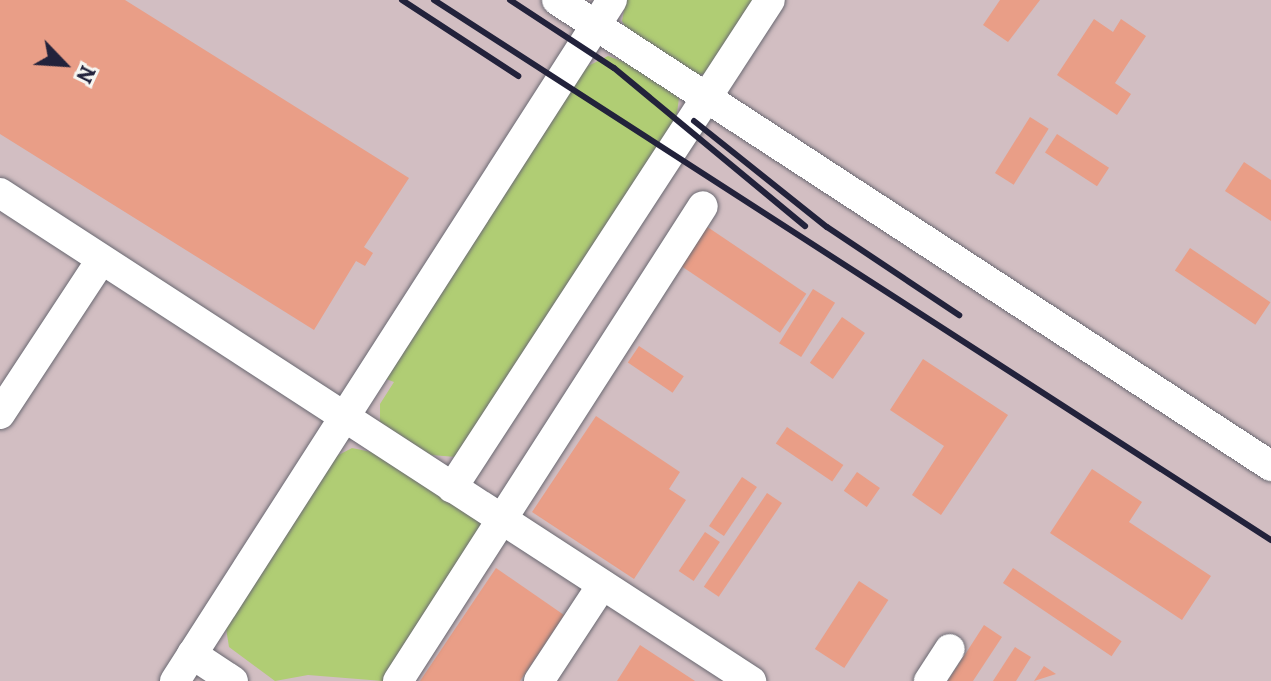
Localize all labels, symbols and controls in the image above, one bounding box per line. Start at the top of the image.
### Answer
north arrow [24,24,104,104]
text: N [69,61,103,88]

